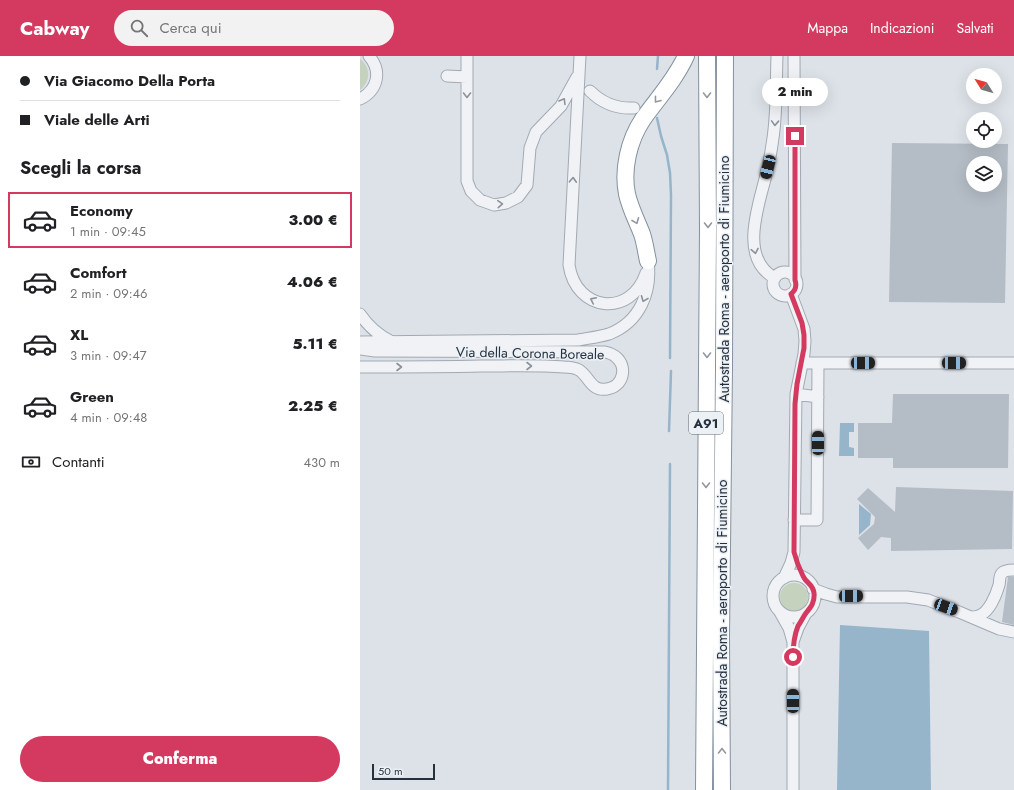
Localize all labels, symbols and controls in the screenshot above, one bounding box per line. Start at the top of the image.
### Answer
search box [114,10,394,46]
text: Cabway [20,15,90,42]
icon: search [128,17,150,39]
text: Cerca qui [160,17,222,39]
text: Mappa [807,18,848,38]
text: Indicazioni [870,18,934,38]
text: Salvati [956,18,994,38]
north arrow [966,68,1002,104]
map controls [966,68,1002,192]
text: Via Giacomo Della Porta [44,70,215,92]
callout: 2 min [762,78,828,106]
text: 2 min [778,82,812,101]
one-way arrow [463,92,471,98]
one-way arrow [703,92,711,98]
one-way arrow [655,96,662,103]
one-way arrow [558,98,566,105]
text: Viale delle Arti [44,109,150,131]
button: locate [966,112,1002,148]
one-way arrow [770,120,779,126]
route end [786,127,804,145]
car [759,154,777,180]
text: Scegli la corsa [20,155,141,181]
street label: Autostrada Roma - aeroporto di Fiumicino [714,155,734,402]
button: layers [966,156,1002,192]
one-way arrow [569,177,578,183]
one-way arrow [497,199,503,208]
text: Economy [70,200,133,222]
icon: car [22,202,58,238]
text: 3.00 € [289,209,338,231]
one-way arrow [631,216,639,224]
text: 1 min · 09:45 [70,222,146,241]
one-way arrow [704,222,712,228]
one-way arrow [751,248,759,254]
text: Comfort [70,262,127,284]
icon: car [22,264,58,300]
text: 4.06 € [287,271,338,293]
text: 2 min · 09:46 [70,284,148,303]
one-way arrow [641,294,649,302]
one-way arrow [590,297,597,305]
text: XL [70,324,88,346]
icon: car [22,326,58,362]
text: 5.11 € [293,333,338,355]
street label: Via della Corona Boreale [456,342,604,364]
text: 3 min · 09:47 [70,346,147,365]
one-way arrow [703,352,711,358]
car [851,357,875,369]
car [942,357,966,369]
one-way arrow [526,362,532,370]
one-way arrow [396,363,402,371]
text: Green [70,386,114,408]
icon: car [22,388,58,424]
text: 2.25 € [288,395,338,417]
text: 4 min · 09:48 [70,408,147,427]
road number: A91 [689,412,723,434]
car [812,431,824,455]
icon: cash [20,451,42,473]
text: Contanti [52,451,105,473]
text: 430 m [303,453,340,472]
street label: Autostrada Roma - aeroporto di Fiumicino [712,479,732,726]
one-way arrow [702,482,710,488]
car [839,590,863,602]
car [933,597,959,617]
route start [784,648,802,666]
car [787,689,799,713]
button: Conferma [20,736,340,782]
one-way arrow [718,748,726,754]
scale bar [372,762,435,781]
text: 50 m [378,763,403,779]

